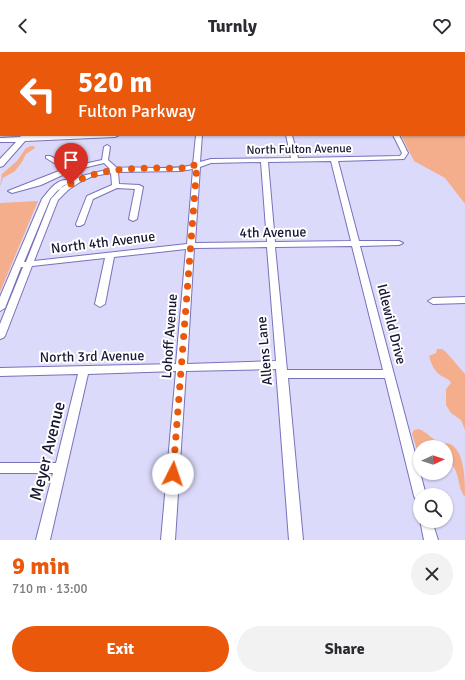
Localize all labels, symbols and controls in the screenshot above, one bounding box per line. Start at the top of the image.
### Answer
icon: back [12,15,34,37]
text: Turnly [208,15,257,37]
icon: heart [431,15,453,37]
text: 520 m [78,66,152,100]
icon: left [12,68,64,120]
text: Fulton Parkway [78,100,196,122]
street label: North Fulton Avenue [246,141,352,158]
pin [54,143,88,184]
icon: arrive [60,149,82,171]
street label: 4th Avenue [239,223,307,242]
street label: North 4th Avenue [50,228,156,257]
street label: Idlewild Drive [373,282,410,366]
street label: Lohoff Avenue [158,293,181,379]
street label: Allens Lane [253,316,276,386]
street label: North 3rd Avenue [40,347,145,366]
street label: Meyer Avenue [25,399,70,503]
north arrow [413,440,453,480]
map controls [413,440,453,528]
position arrow [152,453,194,495]
button: search [413,488,453,528]
text: 9 min [12,551,70,581]
button: close [411,553,453,595]
text: 710 m · 13:00 [12,581,88,597]
button: Exit [12,626,229,672]
button: Share [237,626,453,672]

